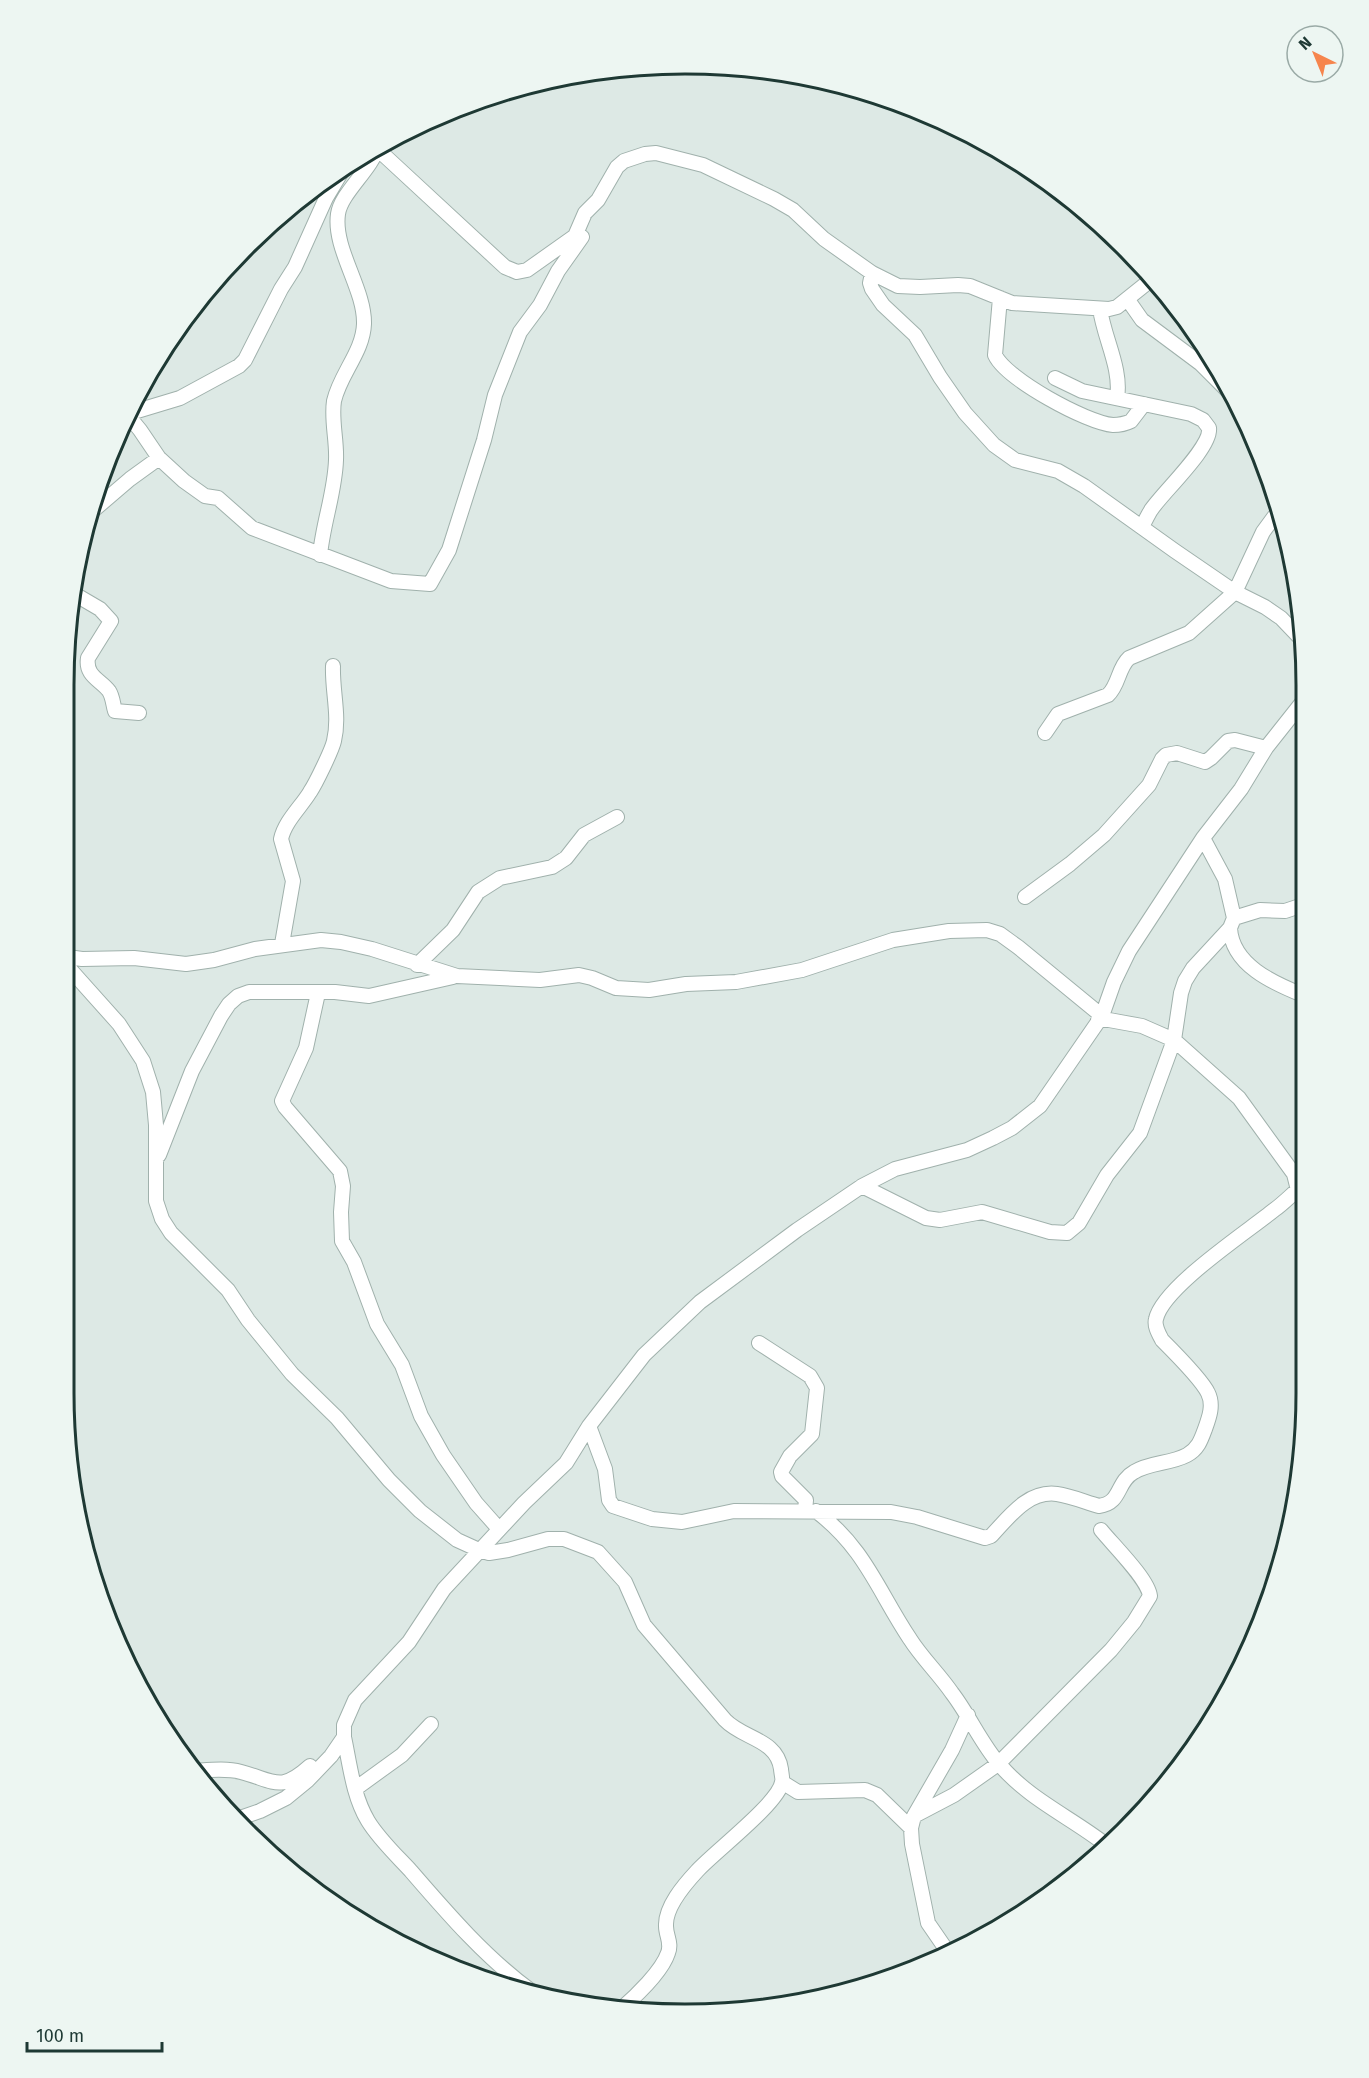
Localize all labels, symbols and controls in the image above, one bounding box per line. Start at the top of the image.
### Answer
north arrow [1285,24,1345,84]
text: N [1295,33,1315,54]
scale bar [27,2015,162,2053]
text: 100 m [36,2025,84,2047]

